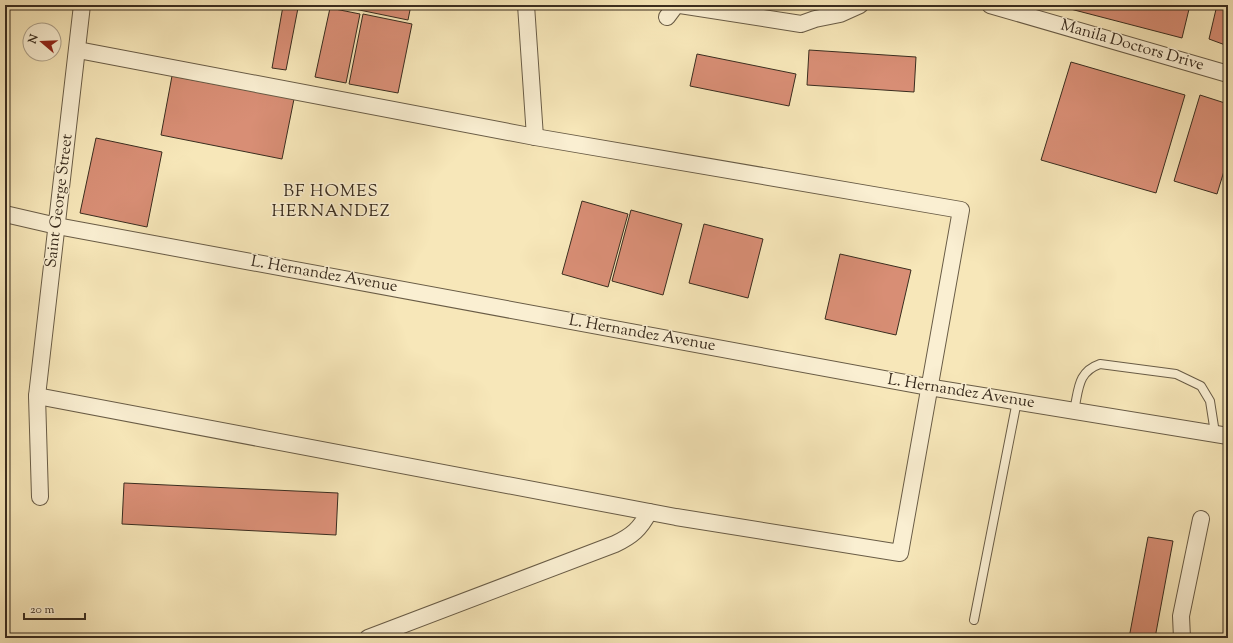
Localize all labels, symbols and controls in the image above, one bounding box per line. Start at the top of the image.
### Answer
street label: Manila Doctors Drive [1058,15,1206,77]
north arrow [22,22,62,62]
text: N [24,32,43,47]
street label: Saint George Street [40,132,80,269]
district label: BF HOMES HERNANDEZ [272,180,390,224]
street label: L. Hernandez Avenue [249,251,399,299]
street label: L. Hernandez Avenue [567,310,717,358]
street label: L. Hernandez Avenue [886,369,1036,415]
scale bar [24,595,85,621]
text: 20 m [30,601,55,619]

